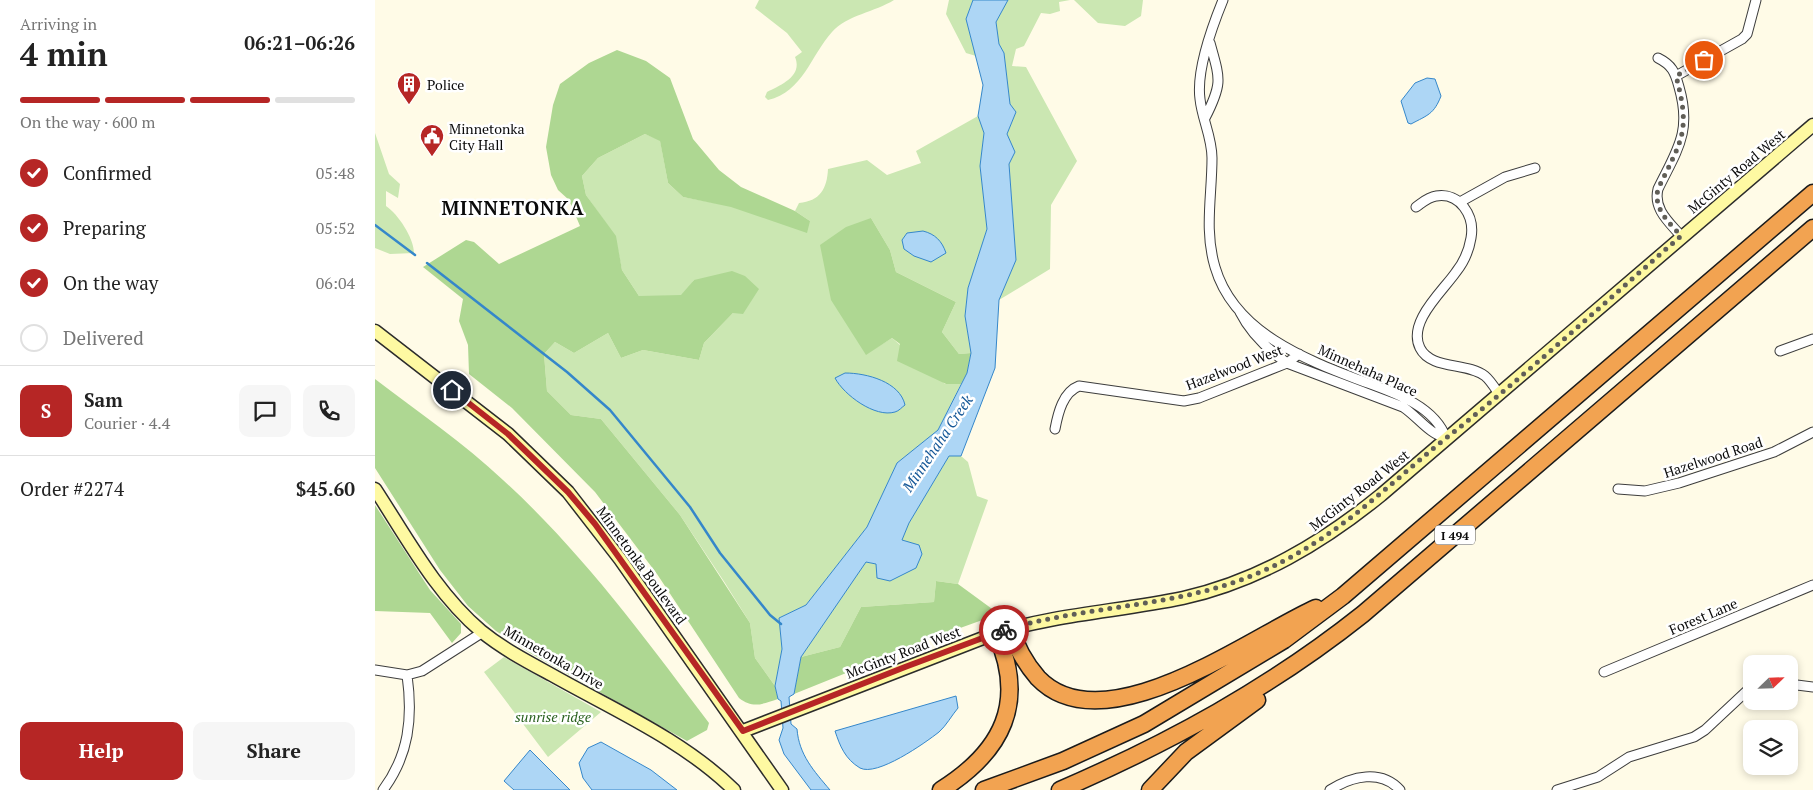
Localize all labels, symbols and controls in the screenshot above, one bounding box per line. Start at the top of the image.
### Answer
text: Arriving in [20,13,97,35]
text: 06:21–06:26 [244,30,355,55]
text: 4 min [20,33,108,75]
pin [1683,39,1725,81]
icon: bag [1690,46,1718,74]
building icon: Police [396,71,422,105]
place label: Police [427,75,464,94]
text: On the way · 600 m [20,111,155,133]
place label: Minnetonka City Hall [449,119,525,154]
public building icon: Minnetonka City Hall [419,123,445,157]
street label: McGinty Road West [1683,124,1789,217]
icon: check [20,159,48,187]
text: Confirmed [63,160,152,185]
text: 05:48 [316,162,355,184]
district label: MINNETONKA [441,195,585,220]
icon: check [20,214,48,242]
text: Preparing [63,215,146,240]
text: 05:52 [316,217,355,239]
icon: check [20,269,48,297]
text: On the way [63,270,158,295]
text: 06:04 [316,272,355,294]
text: Delivered [63,325,144,350]
street label: Hazelwood West [1183,340,1286,394]
street label: Minnehaha Place [1315,340,1421,400]
pin [431,369,473,411]
icon: home [438,376,466,404]
button: chat [239,385,291,437]
button: phone [303,385,355,437]
text: Sam [84,387,123,412]
water label: Minnehaha Creek [897,390,977,496]
text: S [41,398,51,423]
text: Courier · 4.4 [84,412,170,434]
street label: Hazelwood Road [1661,432,1765,482]
street label: McGinty Road West [1305,445,1413,535]
text: Order #2274 [20,476,124,501]
text: $45.60 [296,476,355,501]
street label: Minnetonka Boulevard [593,502,691,628]
road number: I 494 [1435,526,1475,544]
street label: Forest Lane [1666,593,1740,639]
courier [979,605,1029,655]
icon: bike [990,616,1018,644]
street label: Minnetonka Drive [501,621,607,693]
street label: McGinty Road West [843,621,964,683]
north arrow [1743,655,1797,710]
map controls [1743,655,1798,775]
park label: sunrise ridge [515,707,592,726]
button: layers [1743,720,1798,775]
button: Help [20,722,183,780]
button: Share [193,722,355,780]

